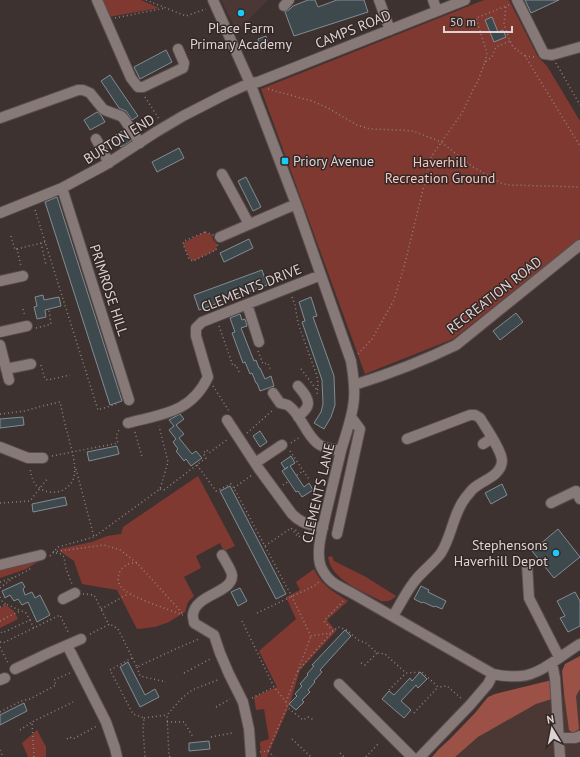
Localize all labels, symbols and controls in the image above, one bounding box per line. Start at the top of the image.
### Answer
street label: CAMPS ROAD [312,6,394,52]
marker: Place Farm Primary Academy [236,8,246,18]
scale bar [444,8,512,34]
text: 50 m [450,14,476,29]
place label: Place Farm Primary Academy [190,19,292,53]
street label: BURTON END [80,110,158,168]
place label: Priory Avenue [293,152,374,170]
park label: Haverhill Recreation Ground [385,153,495,187]
marker: Priory Avenue [280,156,290,166]
street label: PRIMROSE HILL [86,242,132,338]
street label: RECREATION ROAD [443,252,545,338]
street label: CLEMENTS DRIVE [198,260,304,316]
street label: CLEMENTS LANE [298,441,338,545]
place label: Stephensons Haverhill Depot [454,536,548,570]
marker: Stephensons Haverhill Depot [551,548,561,558]
north arrow [532,709,572,749]
text: N [545,712,555,727]

